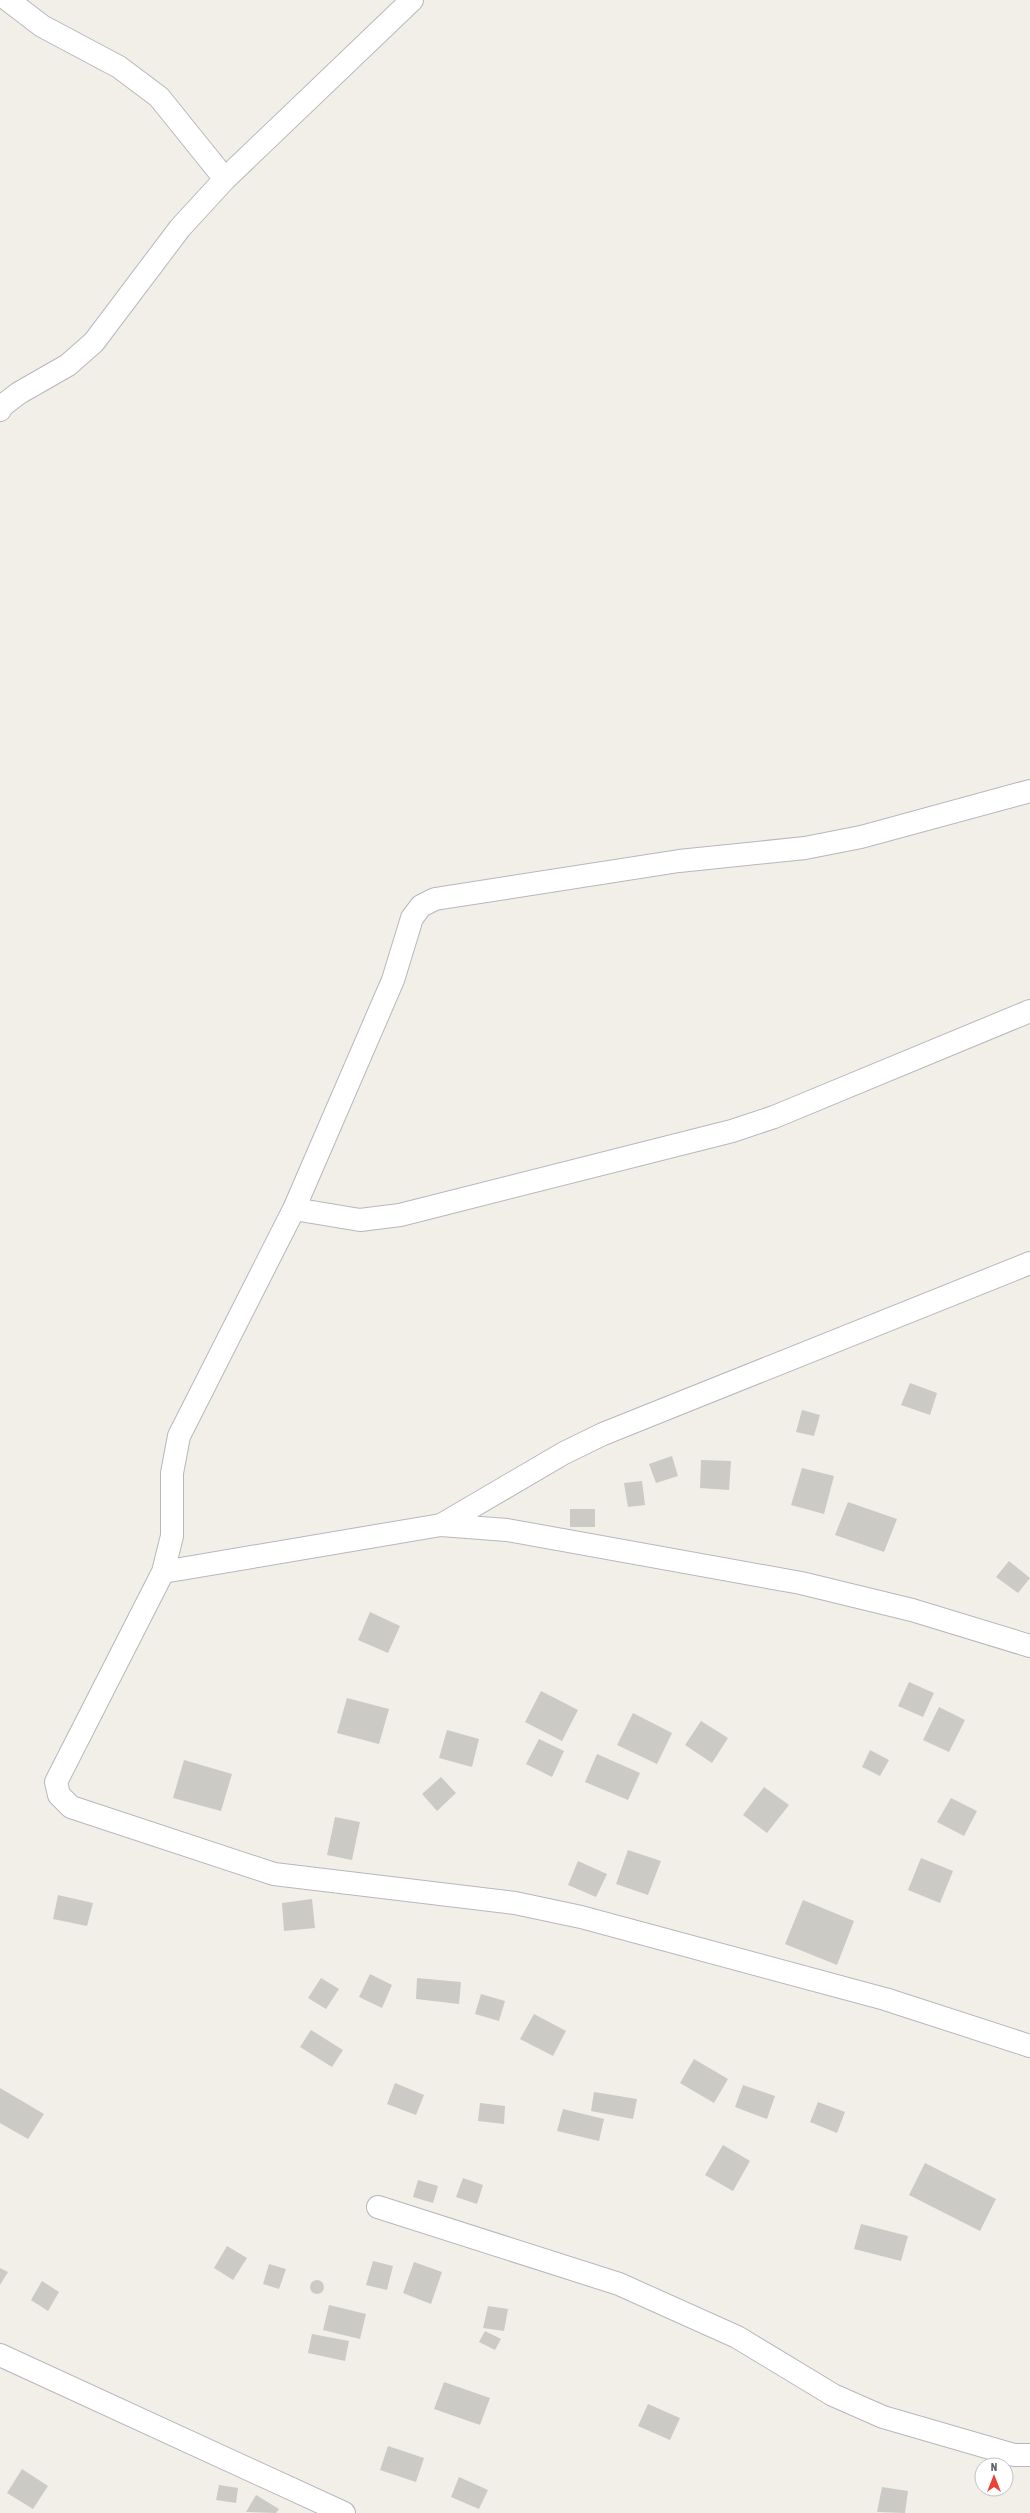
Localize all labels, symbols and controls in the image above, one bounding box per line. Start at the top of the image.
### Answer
north arrow [974,2457,1014,2497]
text: N [991,2461,997,2473]

